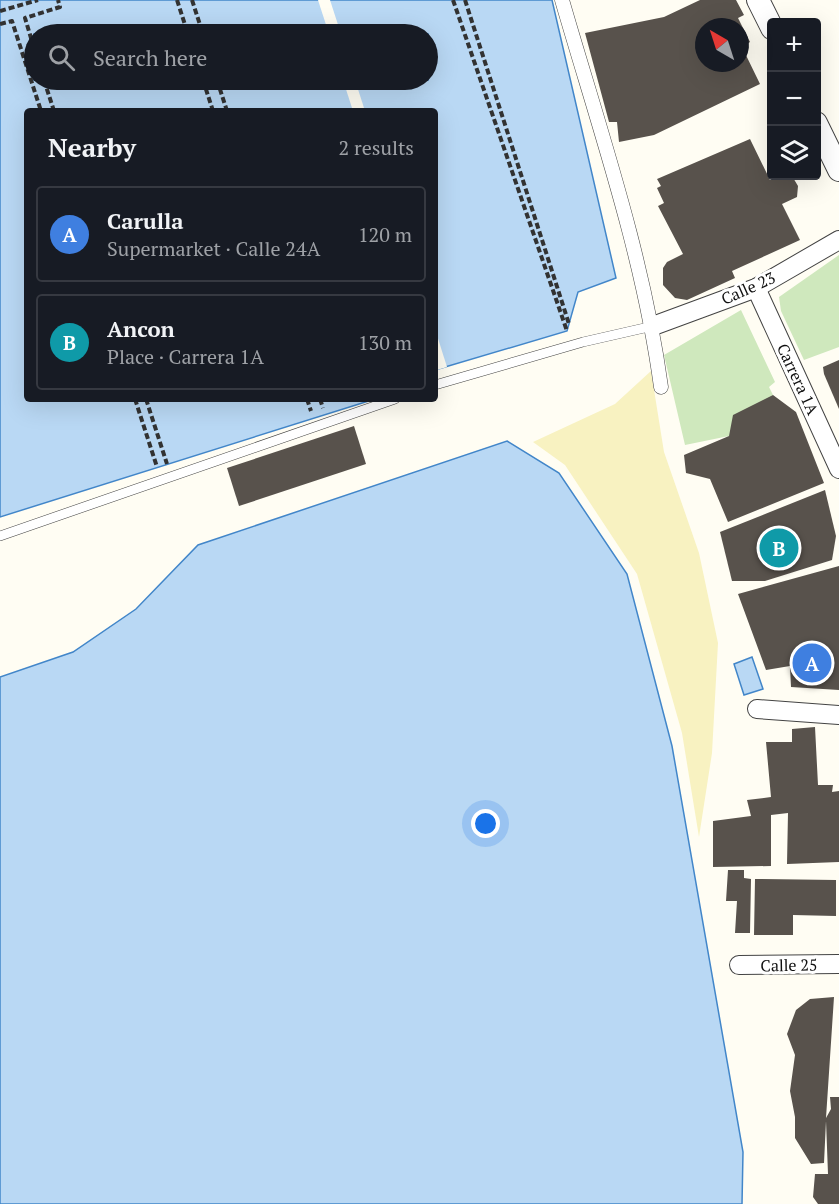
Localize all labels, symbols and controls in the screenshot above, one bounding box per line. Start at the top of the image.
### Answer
north arrow [695,18,749,72]
map controls [767,18,821,180]
button: + [767,18,821,72]
search box [24,24,438,90]
icon: search [45,41,78,74]
text: Search here [93,43,207,72]
button: − [767,72,821,126]
button: layers [767,126,821,180]
text: Nearby [48,130,136,164]
text: 2 results [339,134,414,161]
text: Carulla [107,206,184,235]
text: A [62,221,77,248]
text: 120 m [358,221,412,248]
text: Supermarket · Calle 24A [107,235,320,262]
street label: Calle 23 [717,266,779,310]
text: Ancon [107,314,175,343]
text: B [63,329,76,356]
text: 130 m [358,329,412,356]
street label: Carrera 1A [772,340,824,418]
text: Place · Carrera 1A [107,343,264,370]
pin: B [760,526,798,570]
pin: A [792,640,832,686]
your location [471,809,500,838]
street label: Calle 25 [760,954,818,976]

